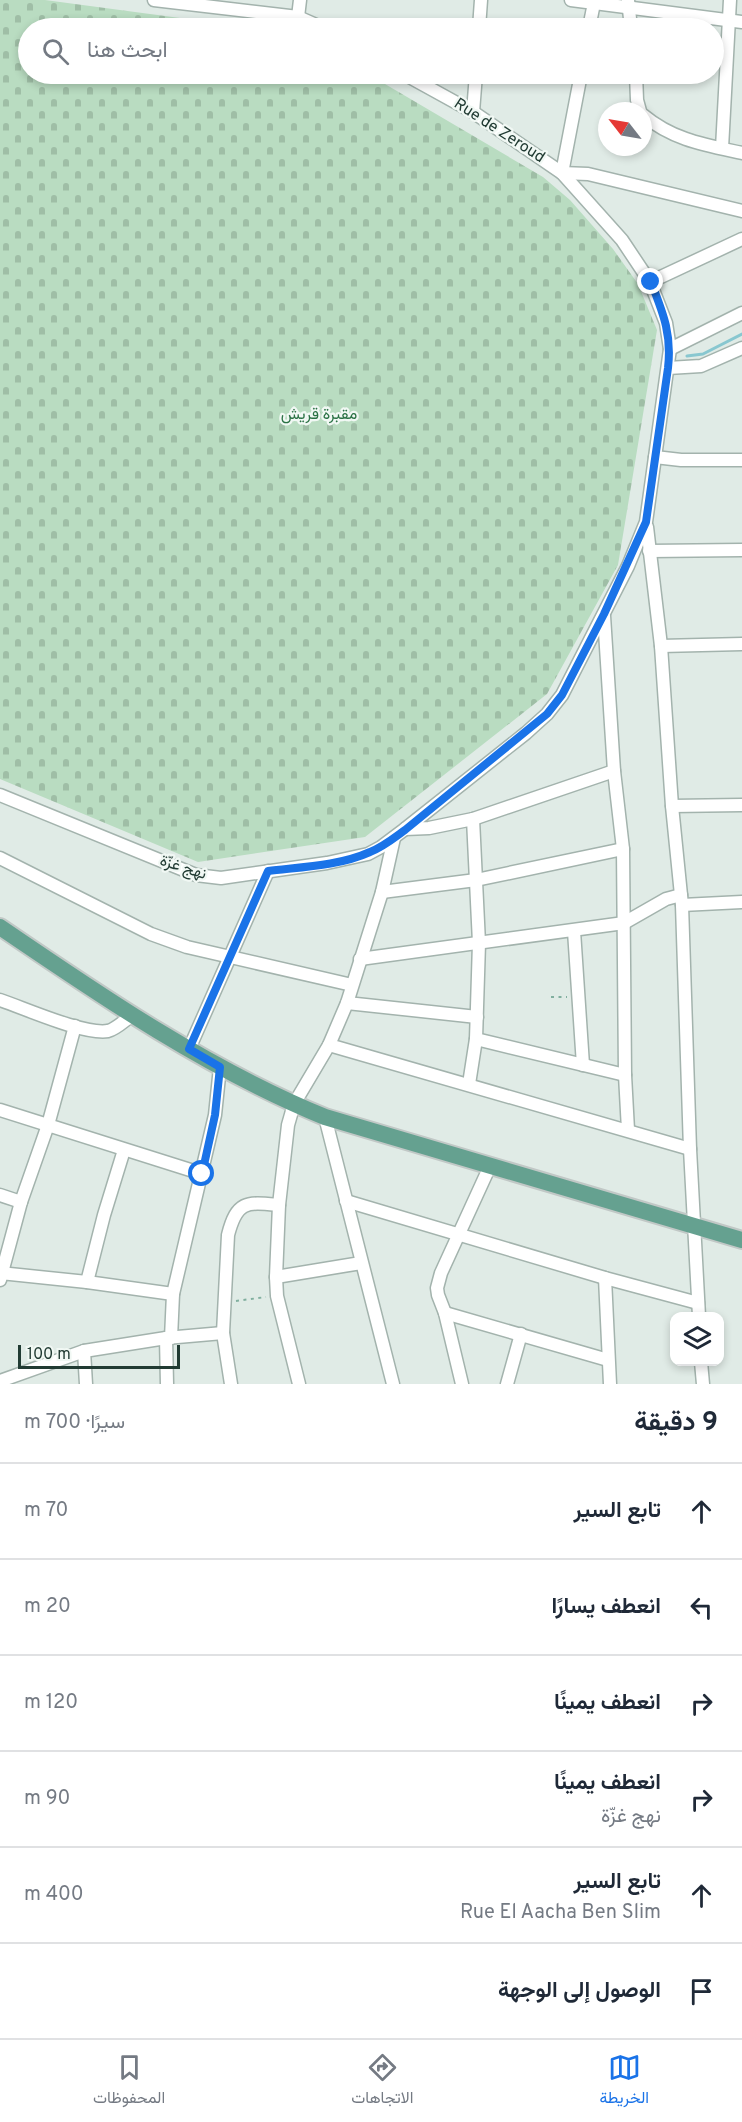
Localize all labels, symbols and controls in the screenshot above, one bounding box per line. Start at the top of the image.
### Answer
search box [18,18,724,84]
icon: search [39,35,72,68]
text: ابحث هنا [87,38,168,65]
street label: Rue de Zeroud [450,94,548,168]
north arrow [598,102,652,156]
route end [637,268,663,294]
park label: مقبرة قريش [281,405,357,425]
street label: نهج غزّة [157,851,209,885]
route start [188,1160,214,1186]
map controls [670,1312,724,1366]
button: layers [670,1312,724,1366]
scale bar [18,1342,180,1370]
text: 100 m [27,1345,71,1365]
text: 9 دقيقة [634,1407,718,1440]
text: سيرًا · 700 m [24,1410,125,1436]
icon: ahead [685,1495,718,1528]
text: 70 m [24,1498,68,1524]
text: تابع السير [573,1498,661,1525]
icon: left [685,1591,718,1624]
text: 20 m [24,1594,71,1620]
text: انعطف يسارًا [551,1594,661,1621]
icon: right [685,1687,718,1720]
text: 120 m [24,1690,78,1716]
text: انعطف يمينًا [554,1690,661,1717]
text: انعطف يمينًا [554,1770,661,1797]
icon: right [685,1783,718,1816]
text: 90 m [24,1786,70,1812]
text: نهج غزّة [601,1804,661,1830]
text: تابع السير [573,1869,661,1896]
icon: ahead [685,1879,718,1912]
text: 400 m [24,1882,84,1908]
text: Rue El Aacha Ben Slim [460,1900,661,1926]
icon: arrive [685,1975,718,2008]
text: الوصول إلى الوجهة [498,1978,661,2005]
tab: المحفوظات [93,2051,165,2112]
tab: الاتجاهات [351,2051,413,2112]
tab: الخريطة [599,2051,649,2112]

